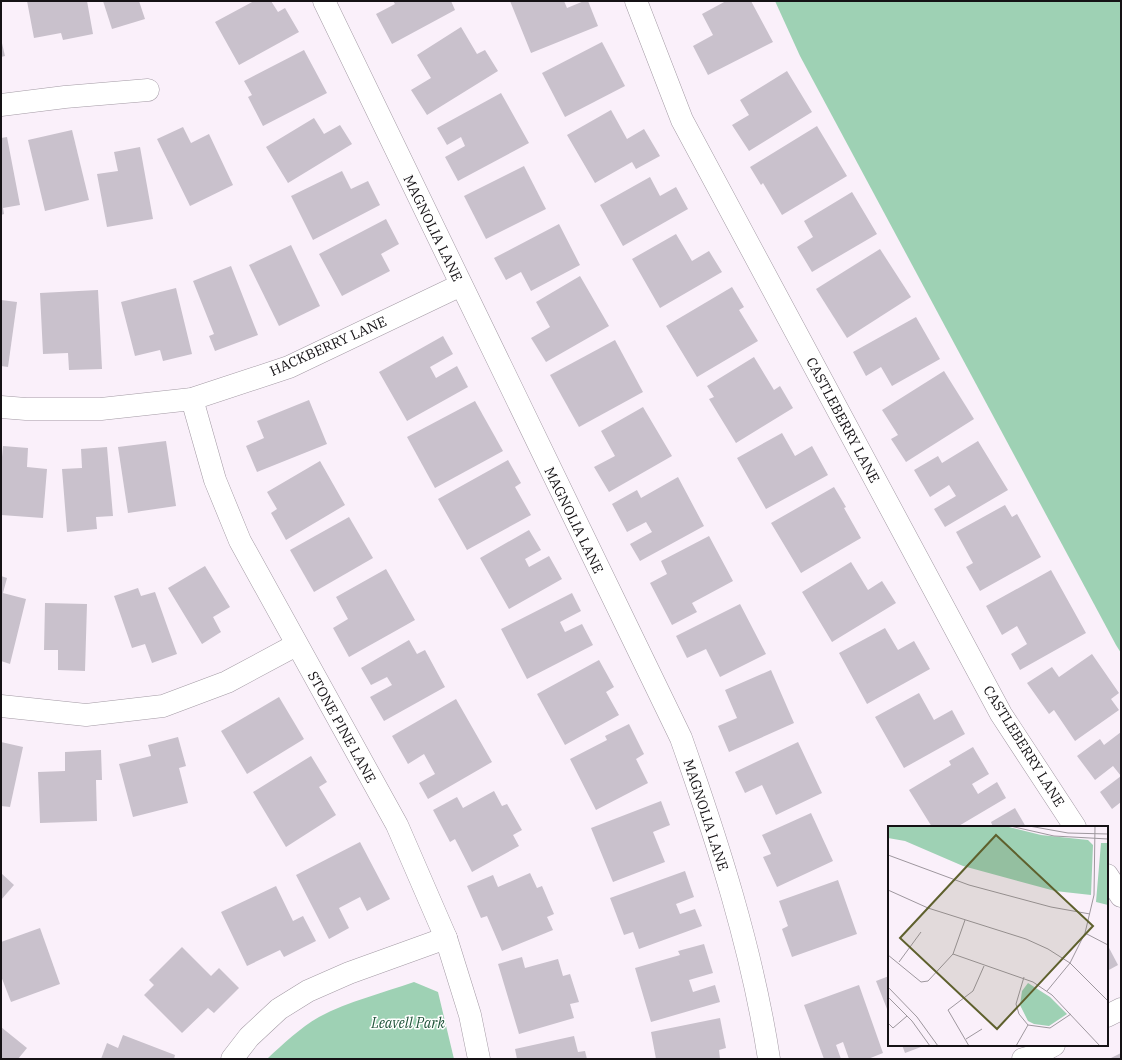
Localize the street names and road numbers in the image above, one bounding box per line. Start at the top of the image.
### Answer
street label: MAGNOLIA LANE [399,172,467,284]
street label: HACKBERRY LANE [267,312,389,380]
street label: CASTLEBERRY LANE [802,354,884,486]
street label: MAGNOLIA LANE [540,464,608,576]
street label: STONE PINE LANE [304,668,380,786]
street label: CASTLEBERRY LANE [979,682,1069,810]
street label: MAGNOLIA LANE [679,757,733,873]

